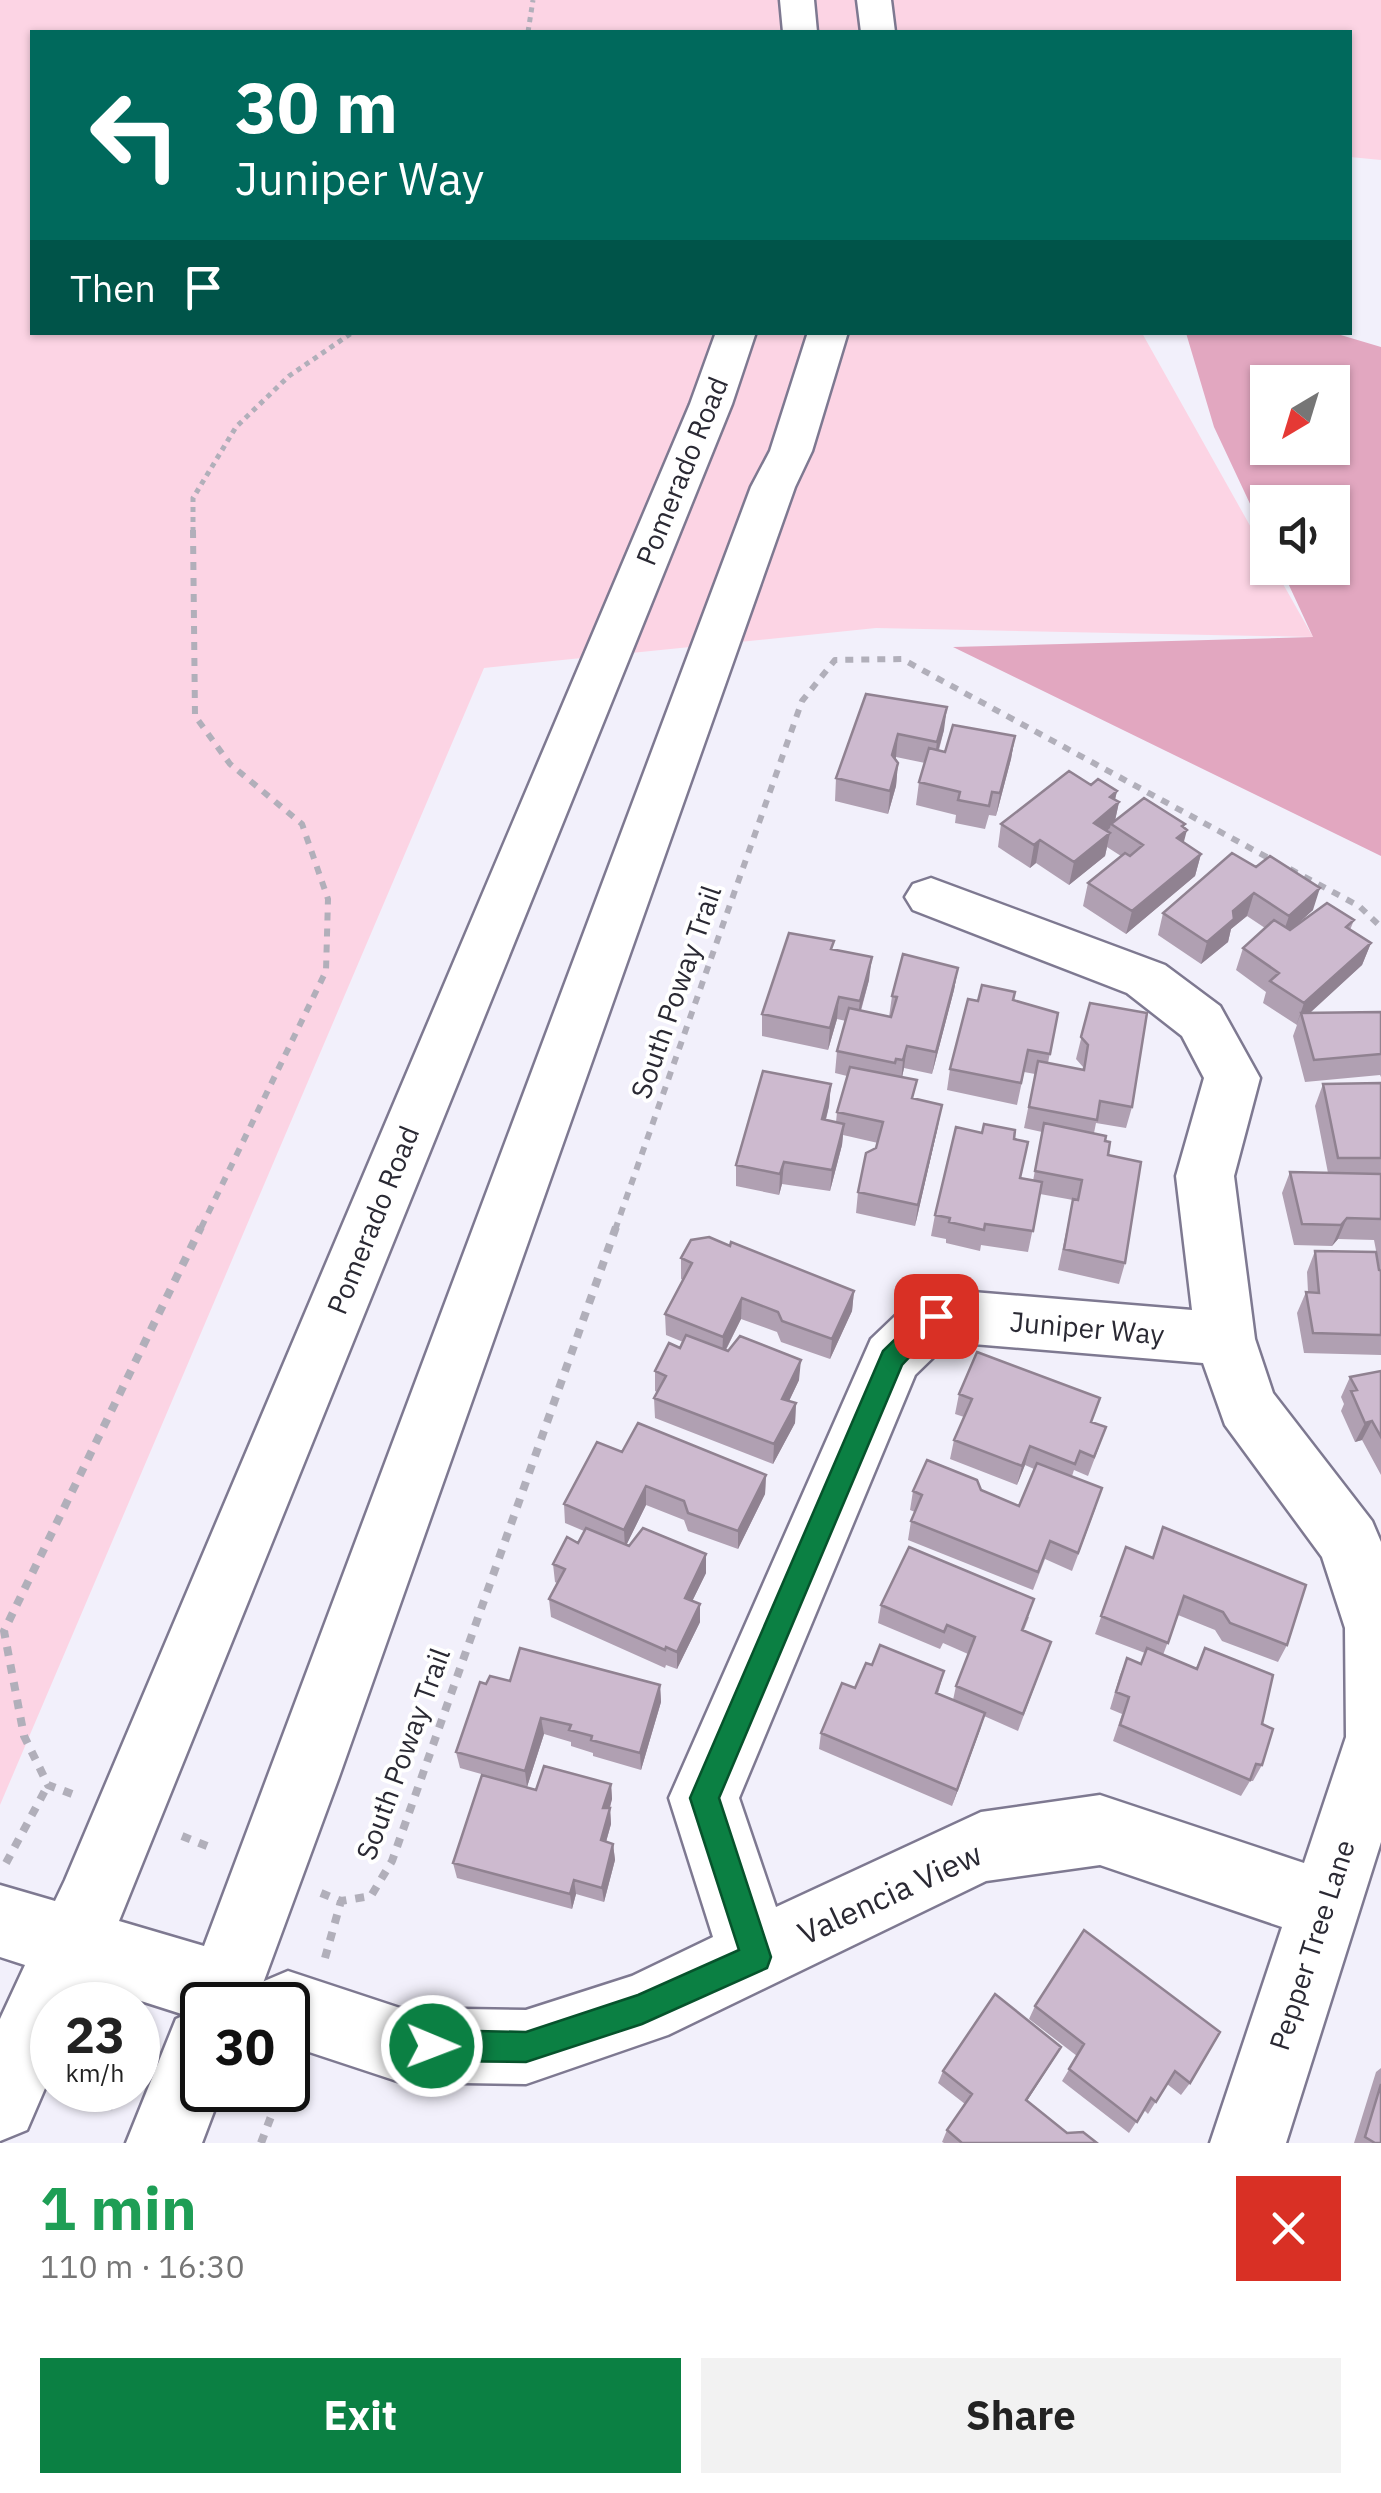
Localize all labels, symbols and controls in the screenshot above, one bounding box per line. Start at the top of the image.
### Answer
text: 30 m [235,61,398,152]
icon: left [70,70,200,200]
text: Juniper Way [235,149,484,207]
icon: arrive [176,260,231,315]
text: Then [70,263,156,312]
north arrow [1250,365,1350,465]
map controls [1250,365,1350,585]
street label: Pomerado Road [627,371,736,570]
button: sound [1250,485,1350,585]
street label: South Poway Trail [622,880,729,1103]
street label: Pomerado Road [318,1120,427,1319]
pin [894,1274,979,1359]
icon: arrive [909,1289,964,1344]
street label: Juniper Way [1008,1302,1166,1353]
street label: South Poway Trail [347,1643,458,1865]
street label: Valencia View [791,1832,988,1954]
street label: Pepper Tree Lane [1260,1835,1363,2055]
speed limit sign: 30 [180,1982,310,2112]
position arrow [380,1994,484,2098]
text: 23 [65,2002,125,2067]
text: km/h [66,2056,124,2089]
text: 1 min [40,2168,197,2247]
button: close [1236,2176,1341,2281]
text: 110 m · 16:30 [40,2245,245,2287]
button: Exit [40,2358,681,2473]
button: Share [701,2358,1341,2473]

